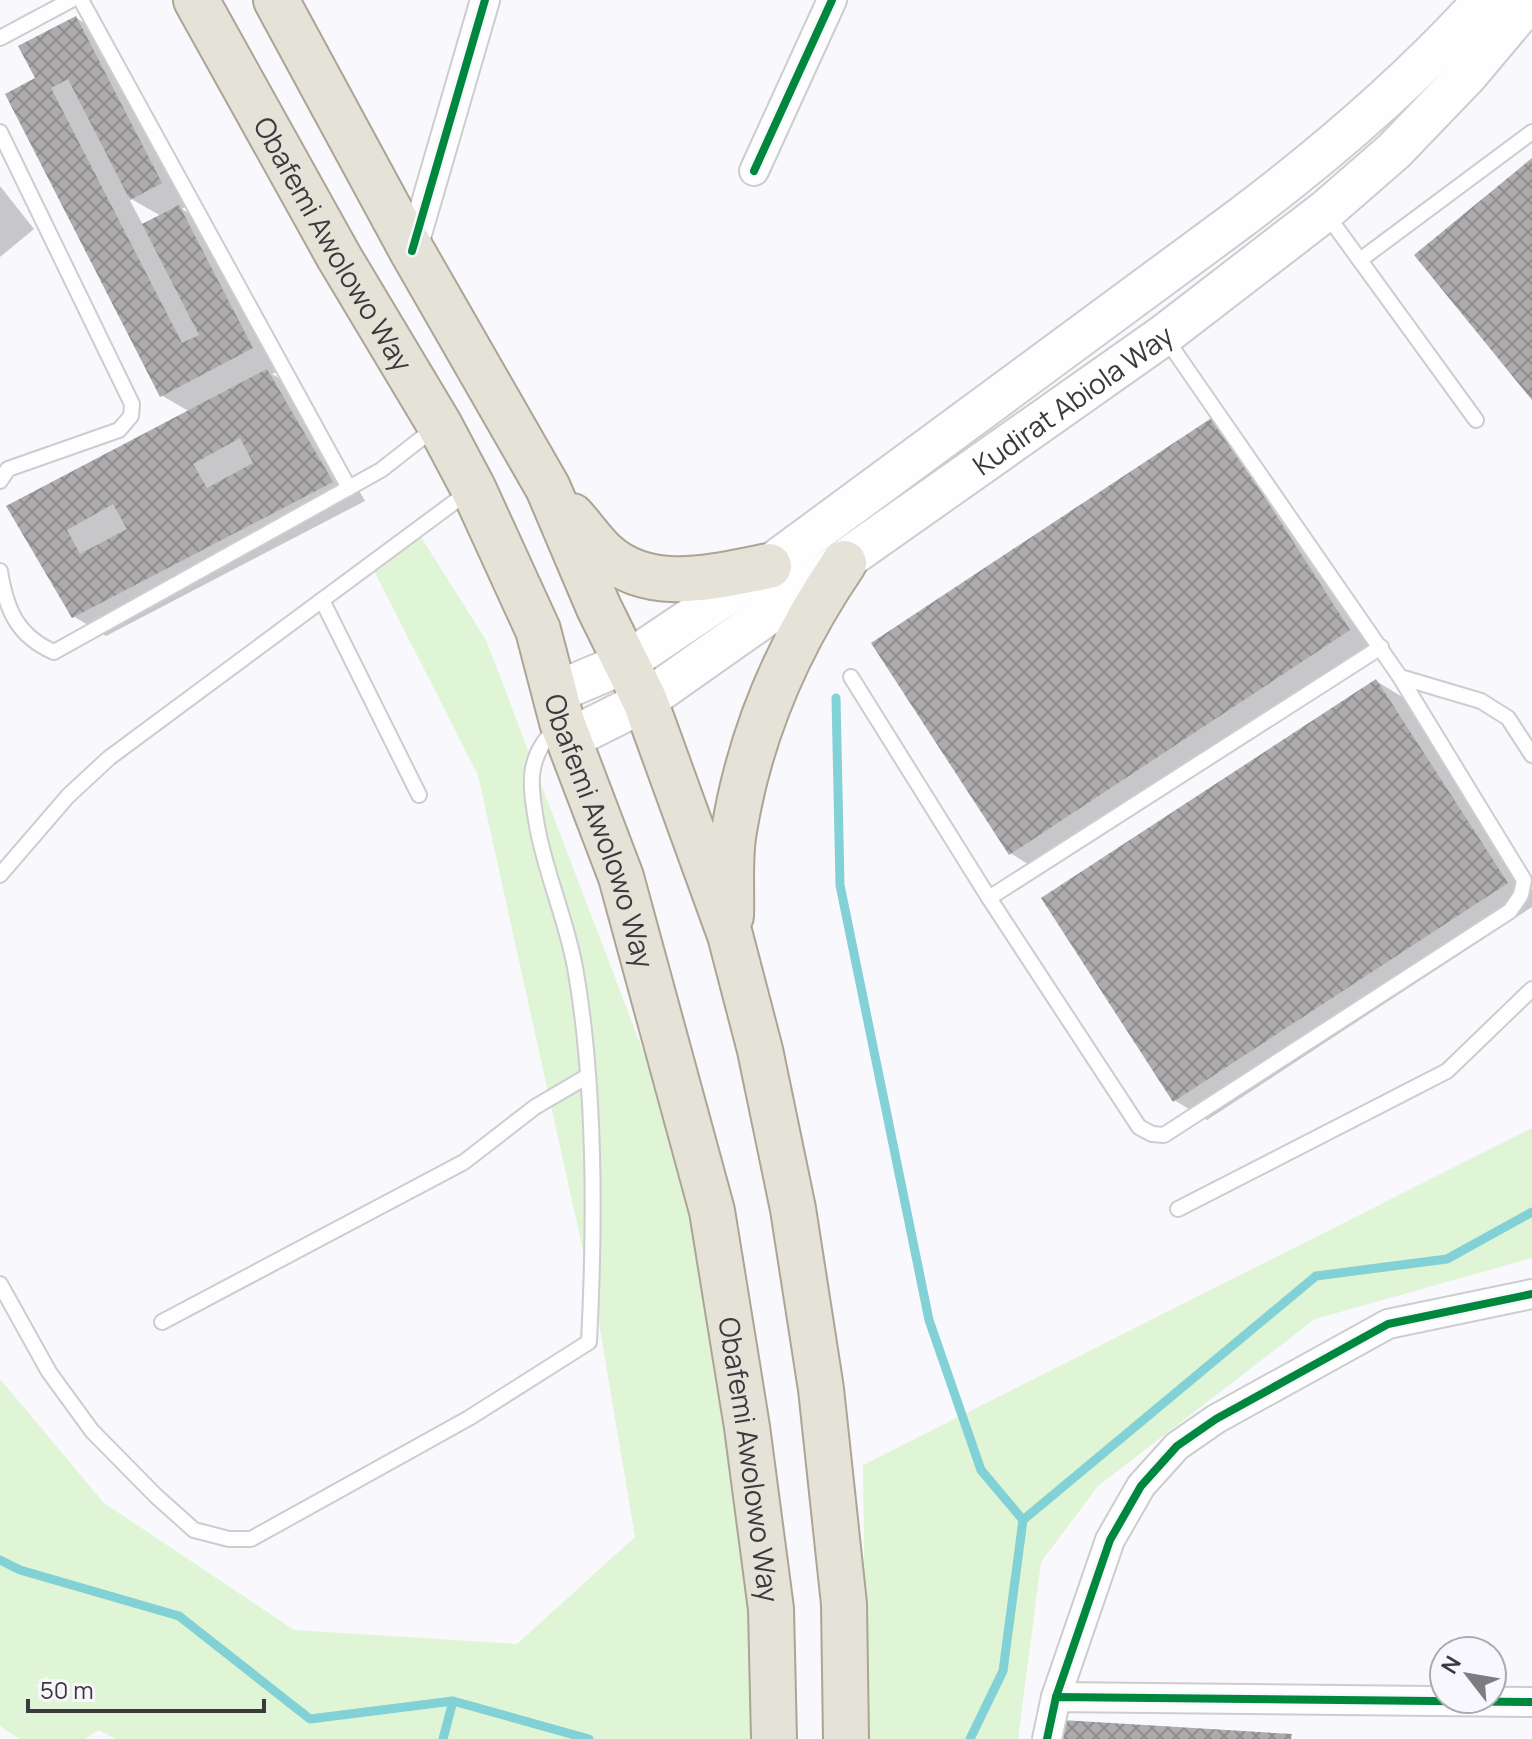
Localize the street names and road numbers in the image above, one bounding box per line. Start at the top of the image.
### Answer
street label: Obafemi Awolowo Way [246,110,422,378]
street label: Kudirat Abiola Way [965,316,1180,483]
street label: Obafemi Awolowo Way [536,690,664,973]
street label: Obafemi Awolowo Way [710,1314,789,1605]

